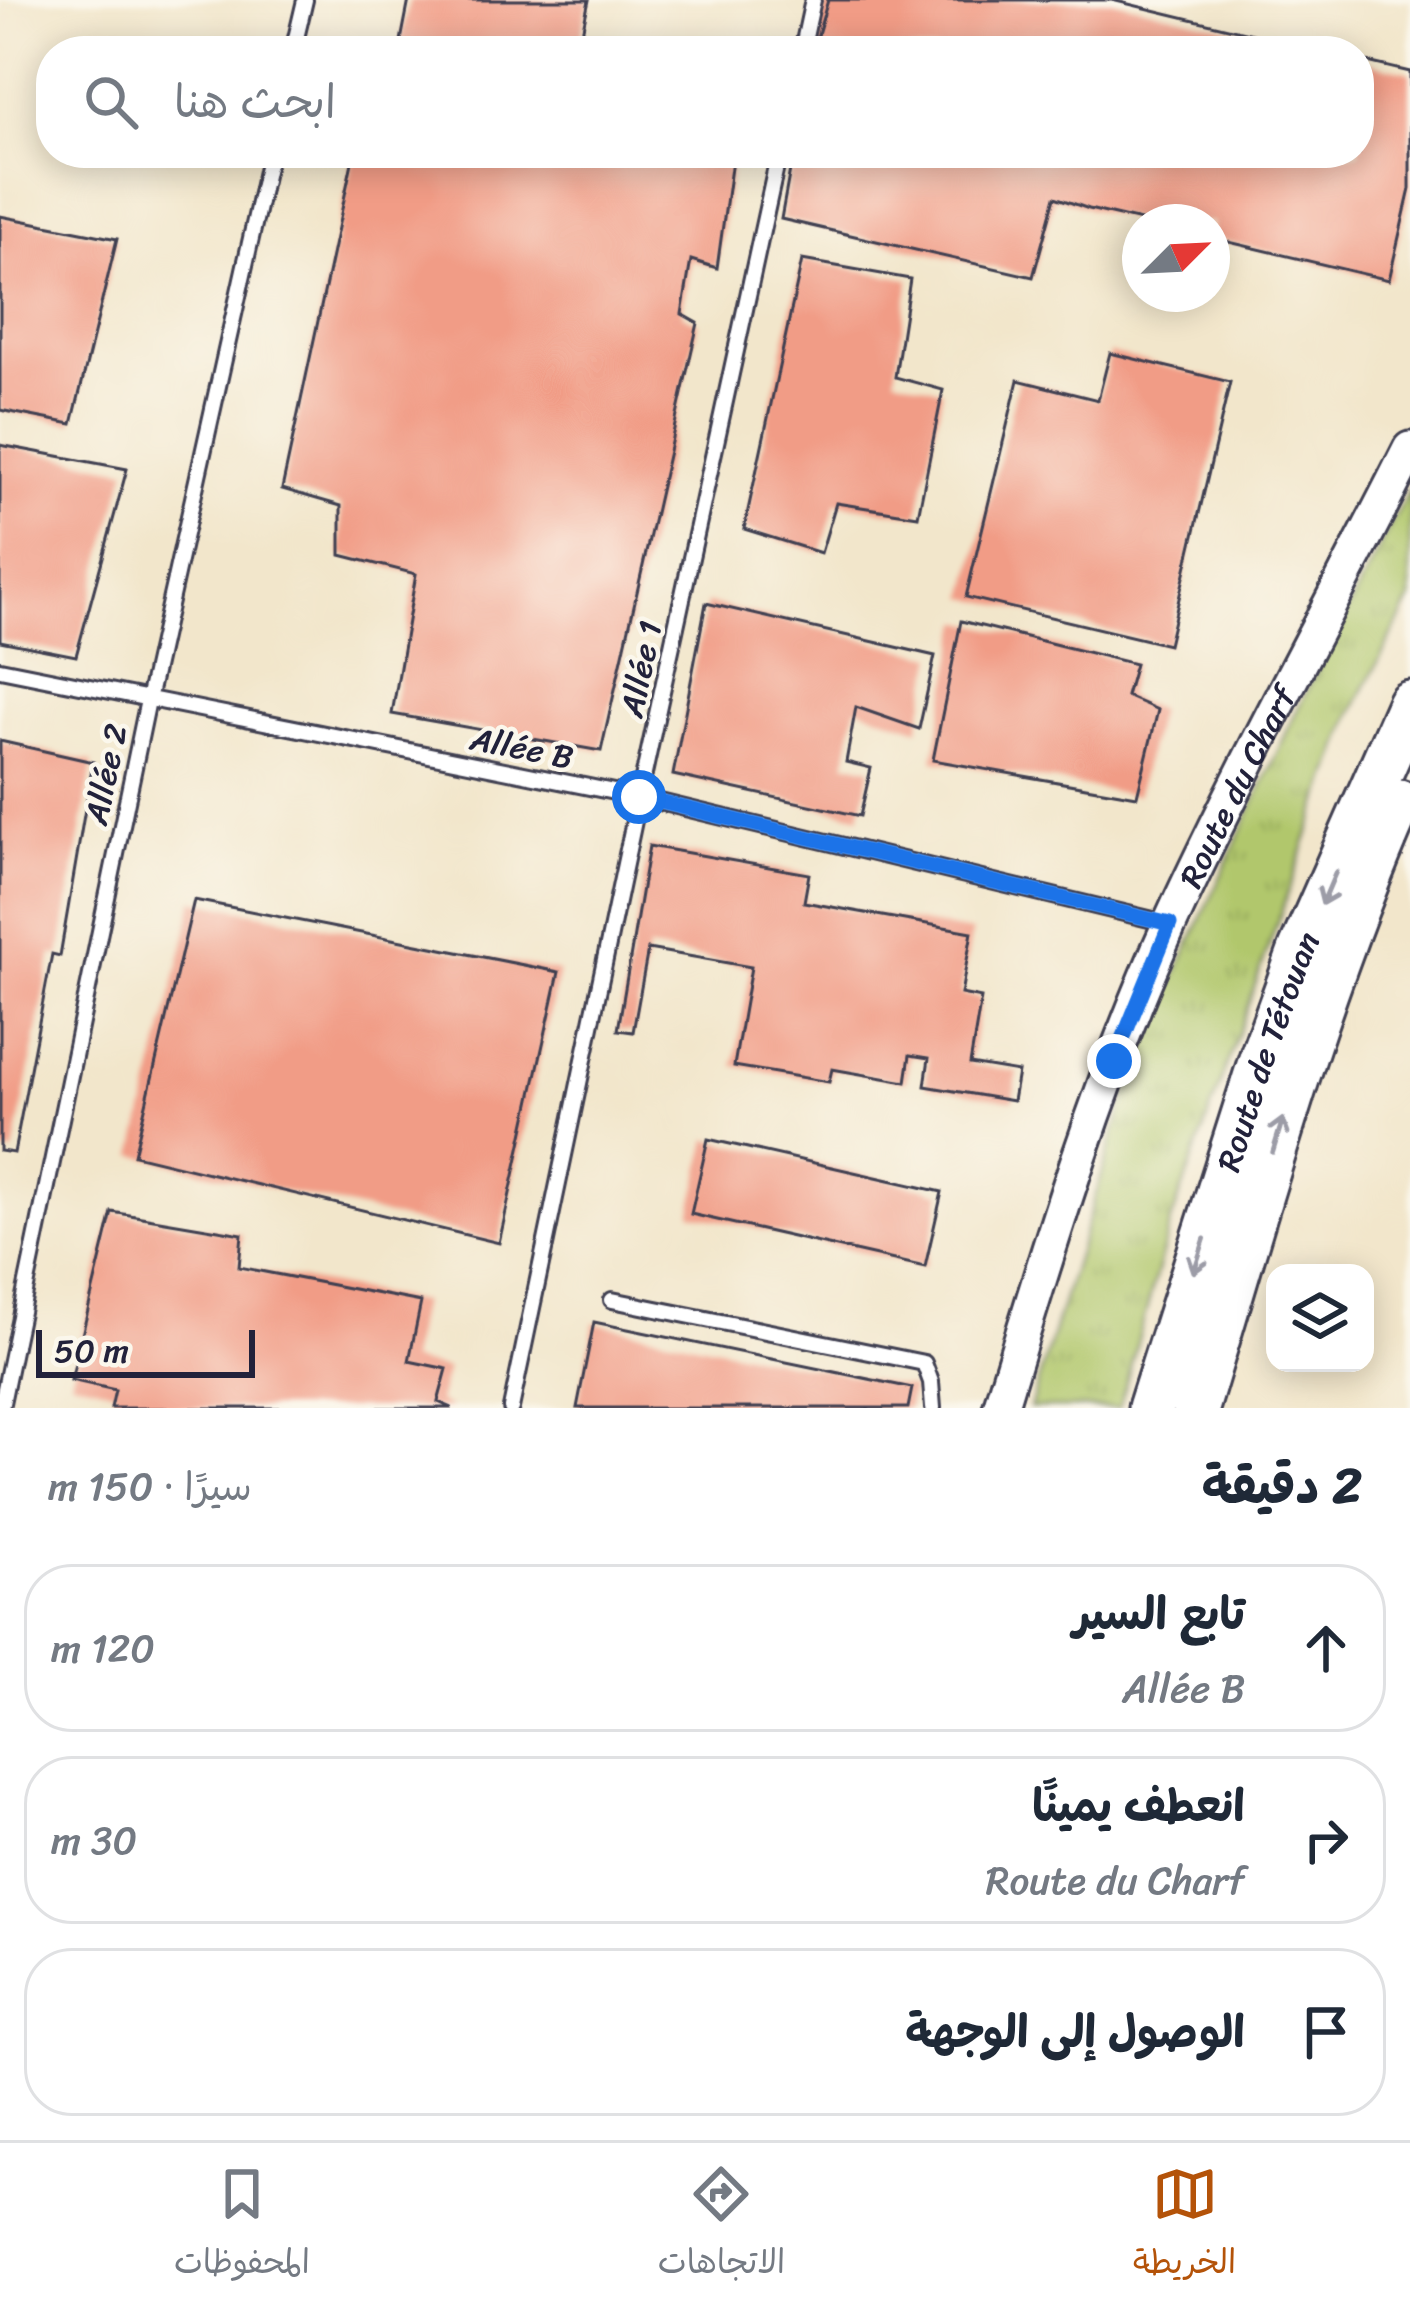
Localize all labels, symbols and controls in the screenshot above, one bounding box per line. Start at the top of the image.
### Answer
search box [36,36,1374,168]
text: ابحث هنا [174,62,336,142]
icon: search [78,69,144,135]
north arrow [1122,204,1230,312]
street label: Allée 1 [602,616,679,724]
street label: Route du Charf [1163,673,1314,898]
street label: Allée B [464,709,578,786]
street label: Allée 2 [67,718,145,831]
route start [612,770,666,824]
one-way arrow [1316,869,1338,905]
street label: Route de Tétouan [1200,922,1336,1179]
route end [1087,1034,1141,1088]
one-way arrow [1268,1117,1290,1155]
one-way arrow [1187,1236,1209,1274]
map controls [1266,1264,1374,1372]
button: layers [1266,1264,1374,1372]
text: 50 m [54,1322,129,1380]
scale bar [36,1324,255,1377]
text: 2 دقيقة [1202,1441,1362,1531]
text: سيرًا · 150 m [48,1452,252,1521]
text: تابع السير [1073,1574,1245,1654]
text: 120 m [51,1614,155,1683]
icon: ahead [1293,1615,1359,1681]
text: Allée B [1122,1654,1245,1723]
text: انعطف يمينًا [1032,1766,1245,1846]
text: 30 m [51,1806,137,1875]
icon: right [1293,1807,1359,1873]
text: Route du Charf [986,1846,1245,1915]
text: الوصول إلى الوجهة [905,1992,1245,2072]
icon: arrive [1293,1999,1359,2065]
tab: المحفوظات [174,2161,310,2291]
tab: الاتجاهات [658,2161,785,2291]
tab: الخريطة [1133,2161,1236,2291]

